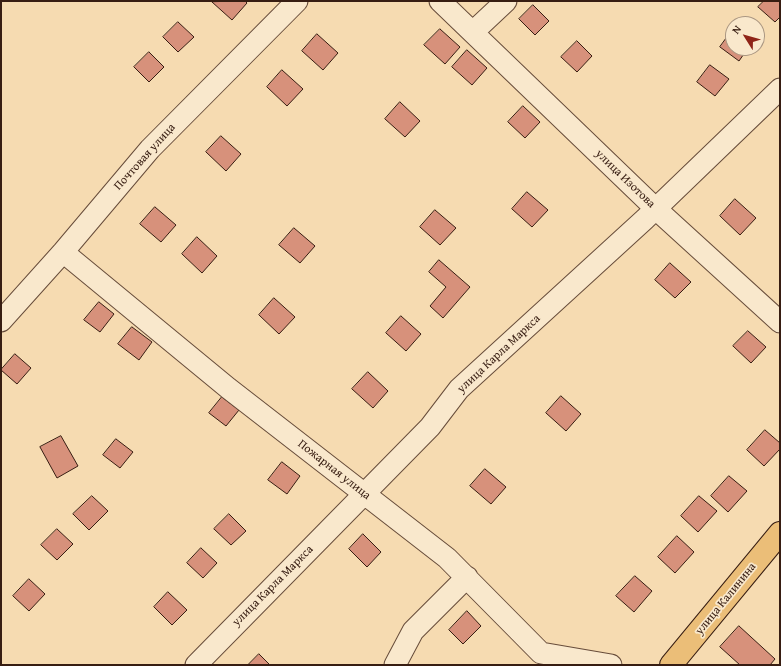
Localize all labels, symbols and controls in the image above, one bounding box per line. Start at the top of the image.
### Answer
north arrow [725,16,765,56]
text: N [728,22,745,37]
street label: Почтовая улица [111,121,179,193]
street label: улица Изотова [592,147,658,211]
street label: улица Карла Маркса [454,312,544,396]
street label: Пожарная улица [295,437,373,503]
street label: улица Карла Маркса [230,543,316,629]
street label: улица Калинина [693,560,759,638]

